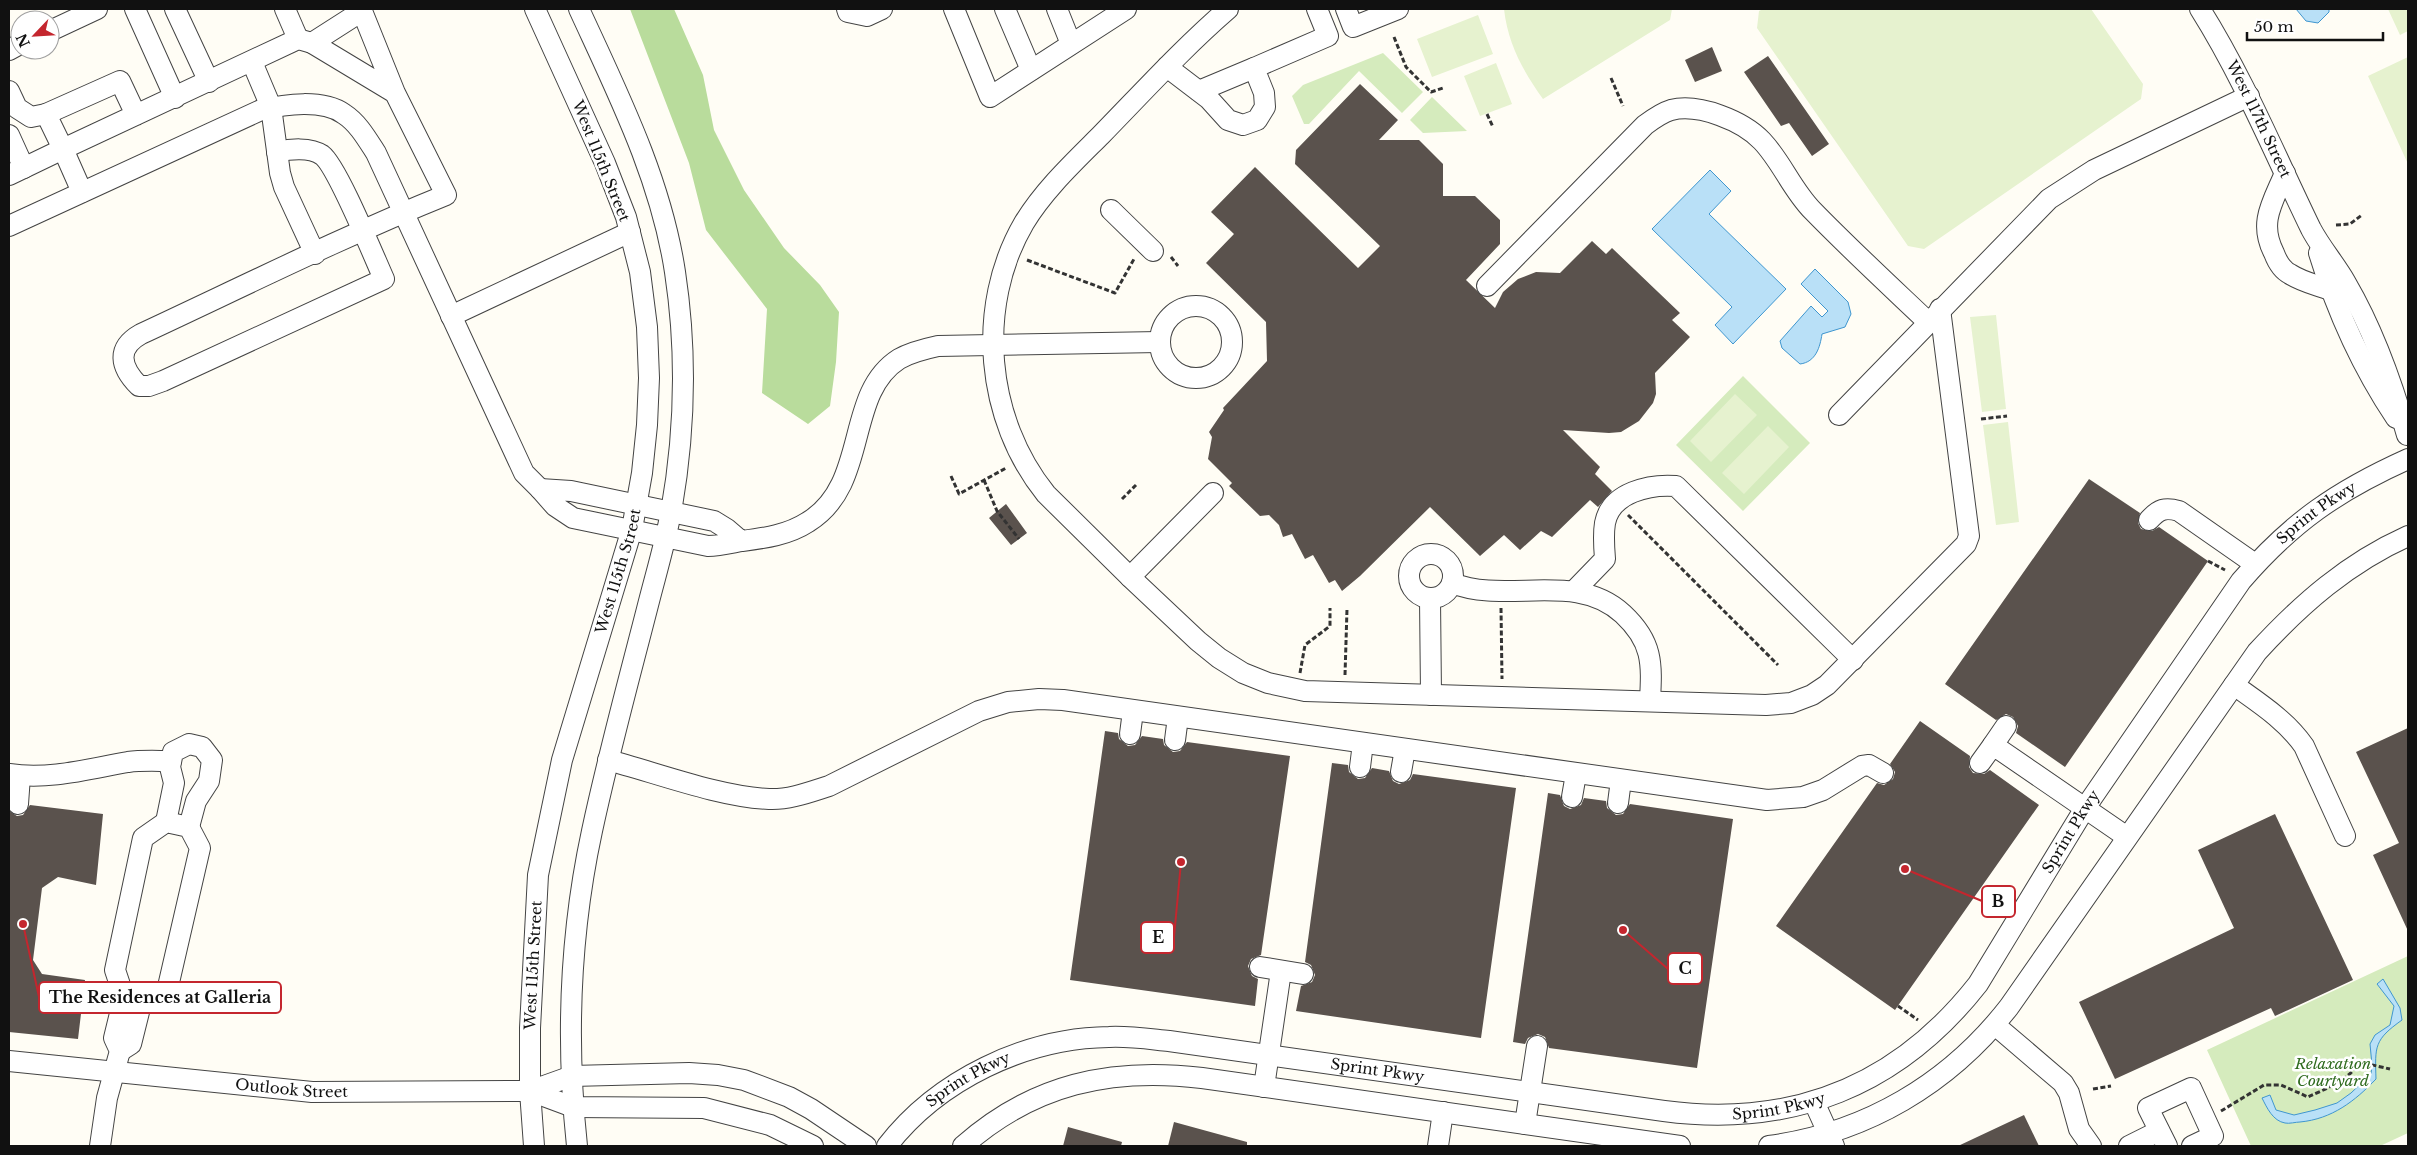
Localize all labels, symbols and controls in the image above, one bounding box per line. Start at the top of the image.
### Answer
north arrow [10,10,60,60]
scale bar [2247,10,2383,42]
text: 50 m [2254,17,2294,36]
text: N [12,31,34,50]
street label: West 117th Street [2222,56,2296,181]
street label: West 115th Street [568,96,635,225]
street label: Sprint Pkwy [2272,477,2360,548]
street label: West 115th Street [591,507,645,637]
street label: Sprint Pkwy [2038,786,2104,877]
callout: B [1982,886,2015,917]
text: B [1992,891,2005,911]
street label: West 115th Street [520,900,546,1031]
callout: E [1141,922,1174,953]
text: E [1152,927,1164,947]
callout: C [1668,953,1702,984]
text: C [1678,958,1692,978]
callout: The Residences at Galleria [39,982,281,1013]
text: The Residences at Galleria [49,987,271,1007]
street label: Sprint Pkwy [922,1047,1013,1111]
street label: Sprint Pkwy [1329,1054,1426,1086]
park label: Relaxation Courtyard [2294,1054,2371,1090]
street label: Outlook Street [234,1074,348,1101]
street label: Sprint Pkwy [1732,1088,1828,1123]

